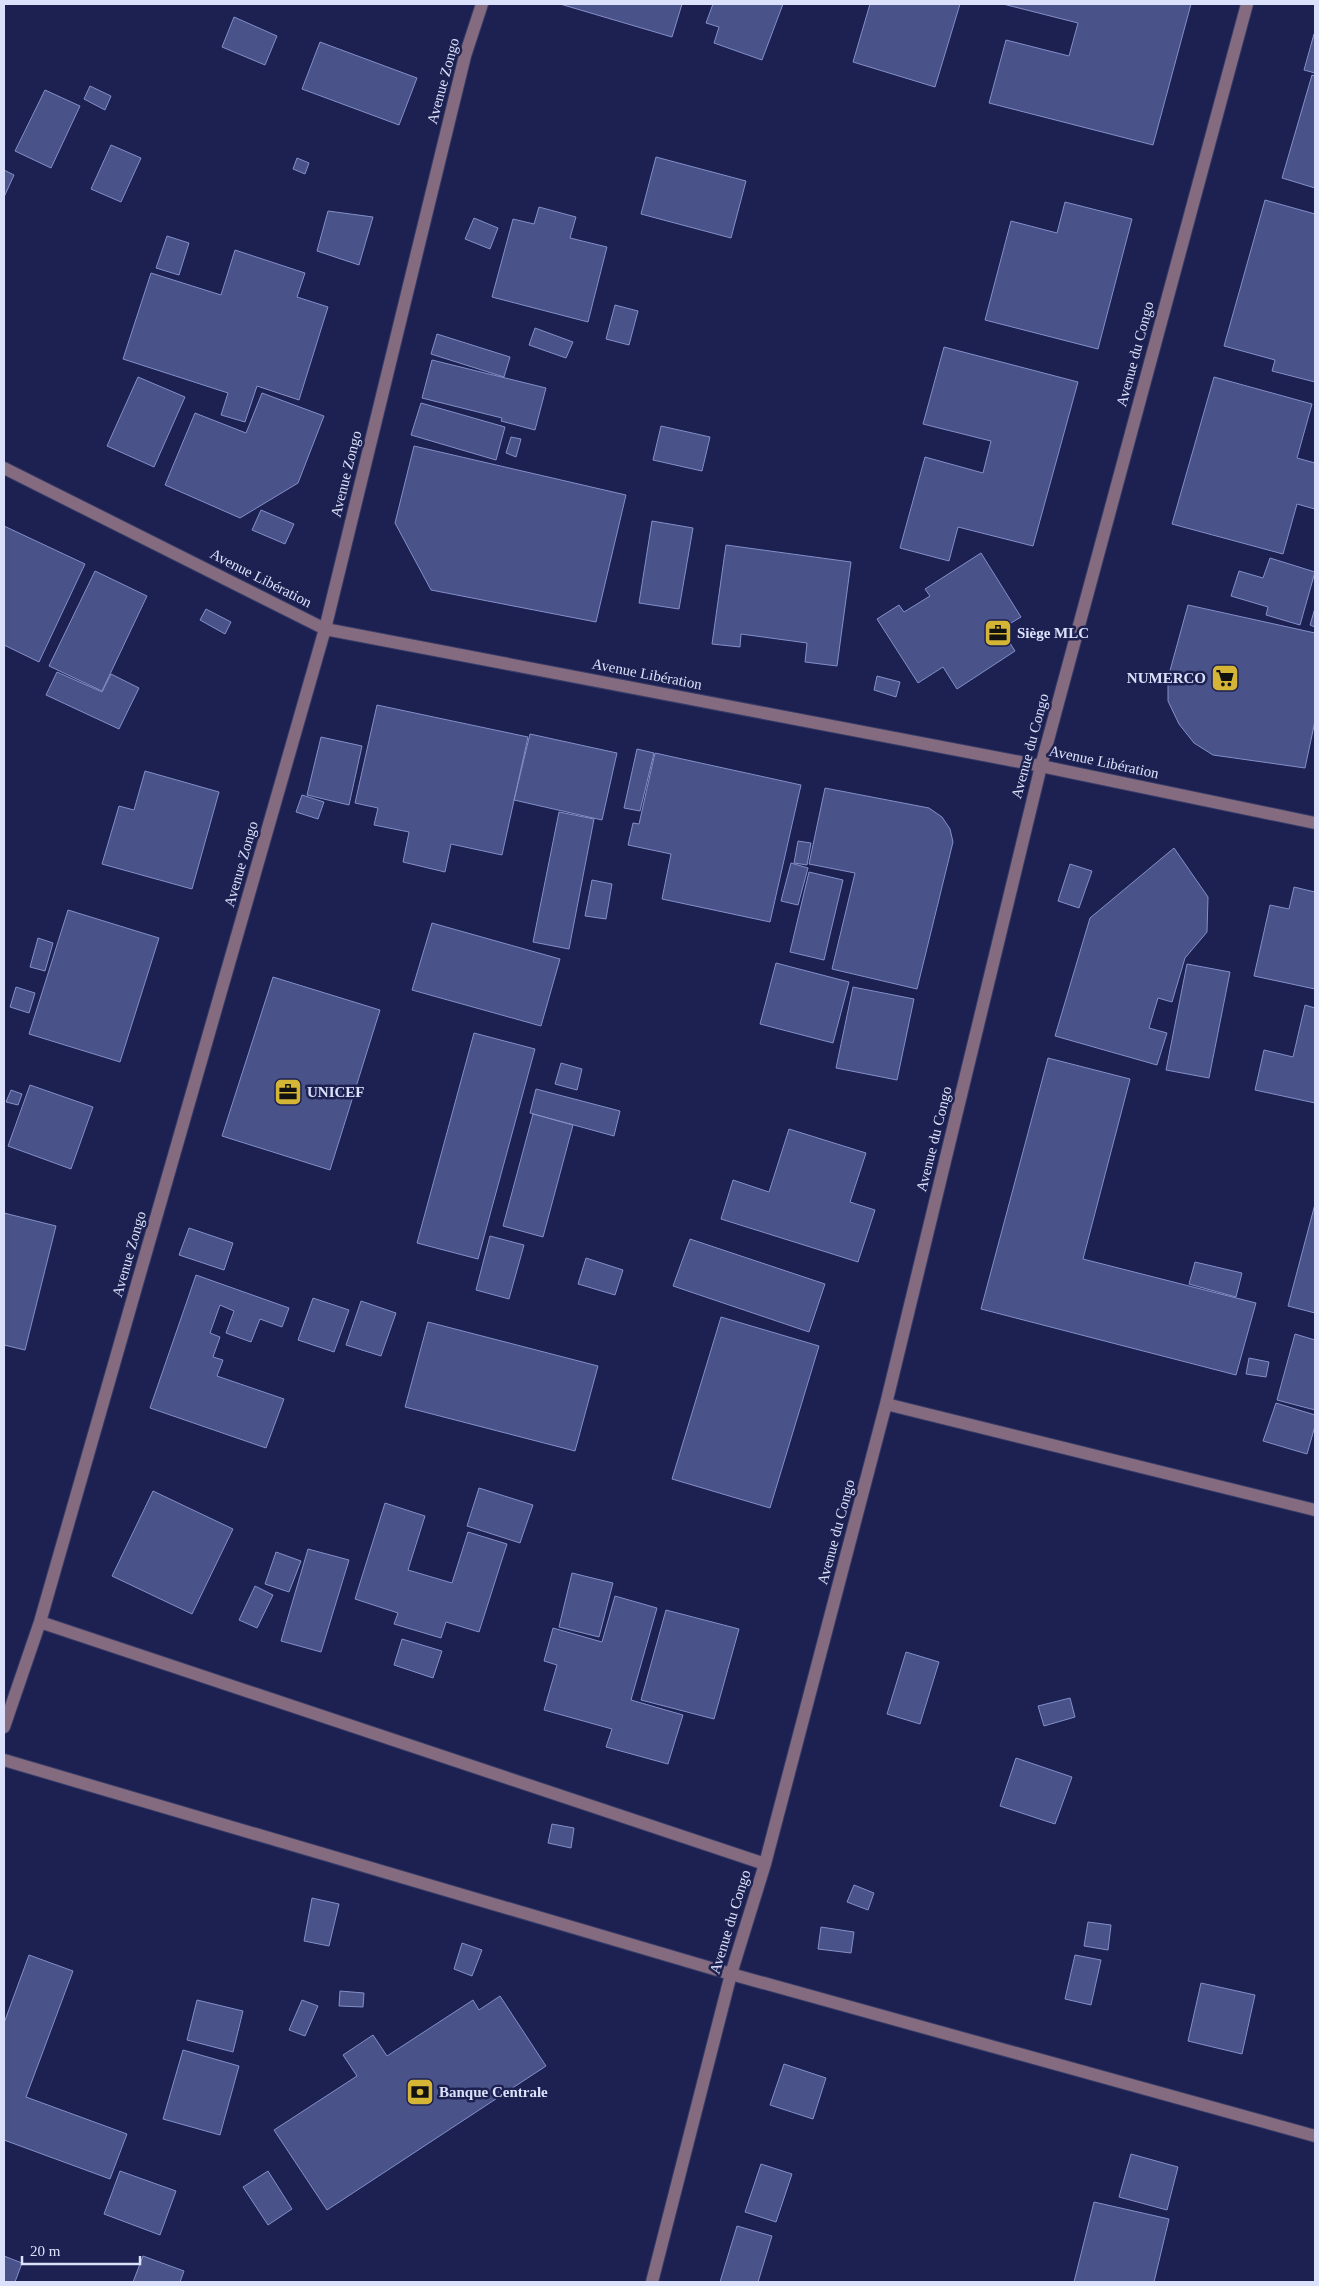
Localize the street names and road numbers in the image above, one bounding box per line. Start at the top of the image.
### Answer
street label: Avenue Zongo [424,36,462,126]
street label: Avenue du Congo [1113,300,1157,408]
street label: Avenue Zongo [328,429,364,519]
street label: Avenue Libération [208,546,315,611]
street label: Avenue Libération [591,655,704,693]
street label: Avenue du Congo [1008,692,1052,800]
street label: Avenue Libération [1048,743,1161,782]
street label: Avenue Zongo [221,819,261,909]
street label: Avenue du Congo [913,1085,955,1193]
street label: Avenue Zongo [109,1209,149,1299]
street label: Avenue du Congo [814,1478,858,1586]
street label: Avenue du Congo [707,1868,753,1976]

